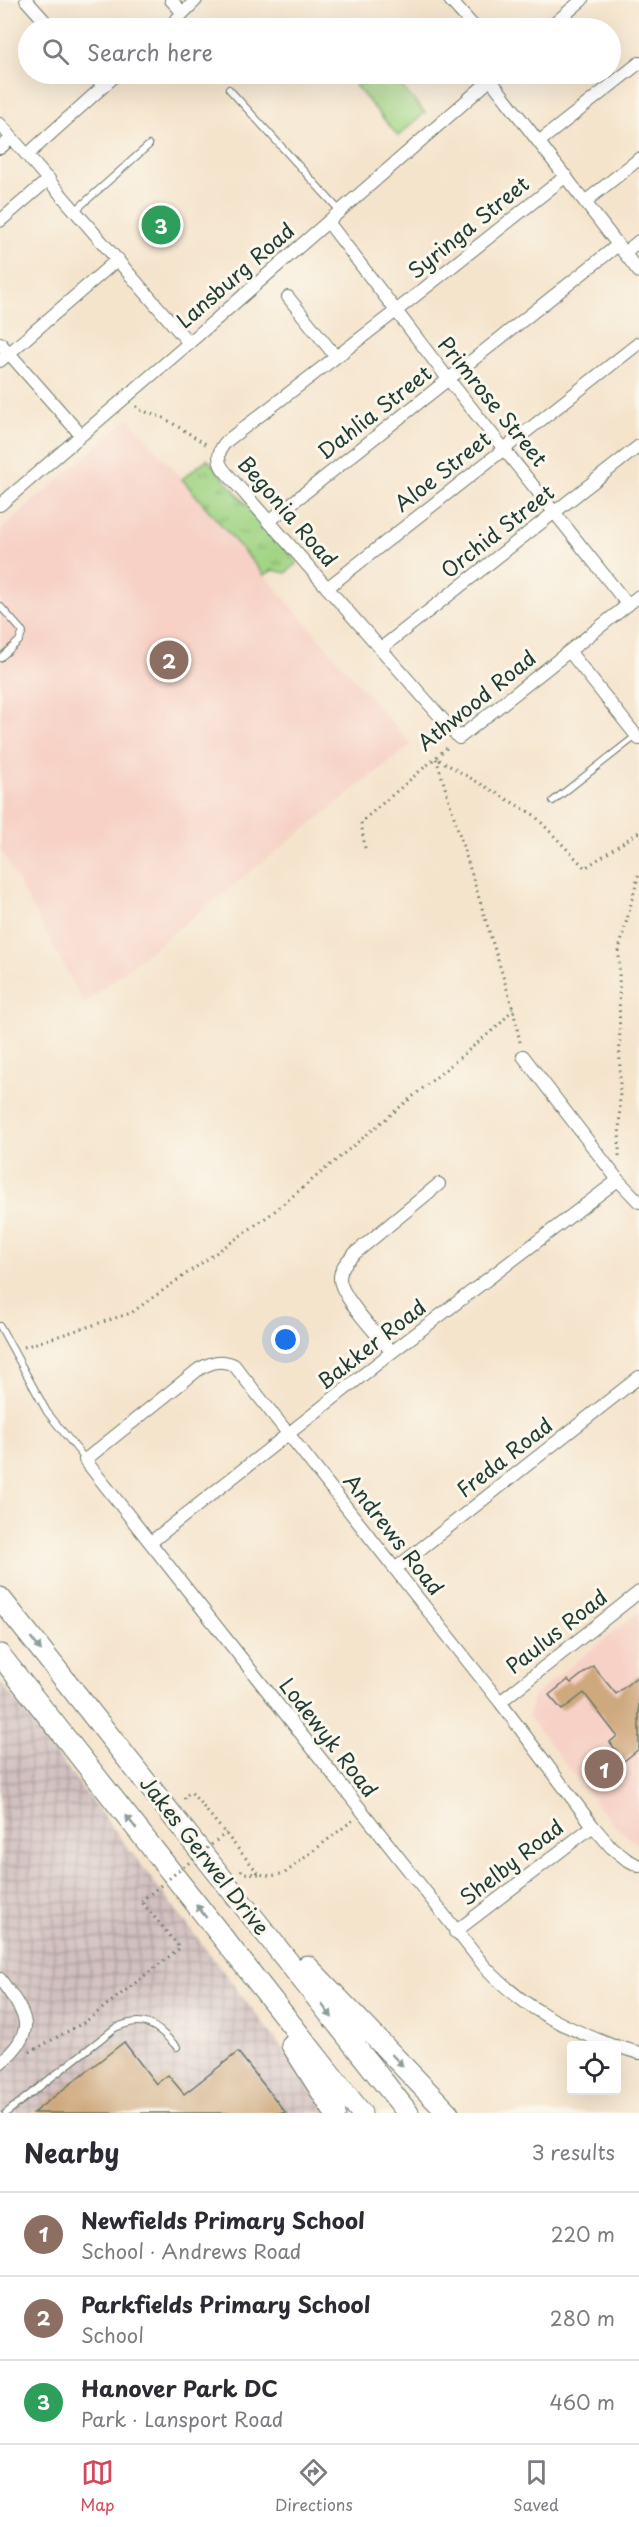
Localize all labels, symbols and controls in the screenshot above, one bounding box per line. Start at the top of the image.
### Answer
search box [18,18,621,84]
icon: search [39,35,72,68]
text: Search here [87,35,213,68]
street label: Syringa Street [400,167,535,286]
pin: 3 [142,202,180,248]
street label: Lansburg Road [168,214,301,335]
street label: Primrose Street [431,329,556,473]
street label: Dahlia Street [310,357,438,466]
street label: Aloe Street [386,422,497,519]
street label: Begonia Road [231,448,346,573]
street label: Orchid Street [433,476,560,585]
pin: 2 [150,638,188,682]
street label: Athwood Road [409,641,542,758]
street label: Bakker Road [309,1291,432,1396]
your location [271,1325,300,1354]
street label: Freda Road [449,1409,559,1504]
street label: Andrews Road [337,1466,452,1602]
street label: Paulus Road [498,1580,613,1680]
one-way arrow [30,1636,43,1652]
street label: Lodewyk Road [273,1670,387,1803]
pin: 1 [584,1746,624,1792]
street label: Jakes Gerwel Drive [133,1768,278,1941]
street label: Shelby Road [452,1810,570,1912]
one-way arrow [125,1814,137,1829]
one-way arrow [195,1903,208,1919]
one-way arrow [321,2003,333,2018]
map controls [567,2041,621,2095]
button: locate [567,2041,621,2095]
one-way arrow [390,2053,404,2068]
text: Nearby [24,2133,119,2172]
text: 3 results [532,2137,615,2167]
text: Newfields Primary School [81,2203,365,2236]
text: 1 [39,2219,48,2249]
text: 220 m [551,2219,615,2249]
text: School · Andrews Road [81,2236,302,2266]
text: Parkfields Primary School [81,2287,370,2320]
text: 2 [36,2303,51,2333]
text: 280 m [550,2303,615,2333]
text: School [81,2320,144,2350]
text: Hanover Park DC [81,2371,278,2404]
text: 3 [37,2387,50,2417]
text: 460 m [549,2387,615,2417]
text: Park · Lansport Road [81,2404,283,2434]
tab: Map [80,2456,114,2516]
tab: Directions [275,2456,353,2516]
tab: Saved [513,2456,559,2516]

